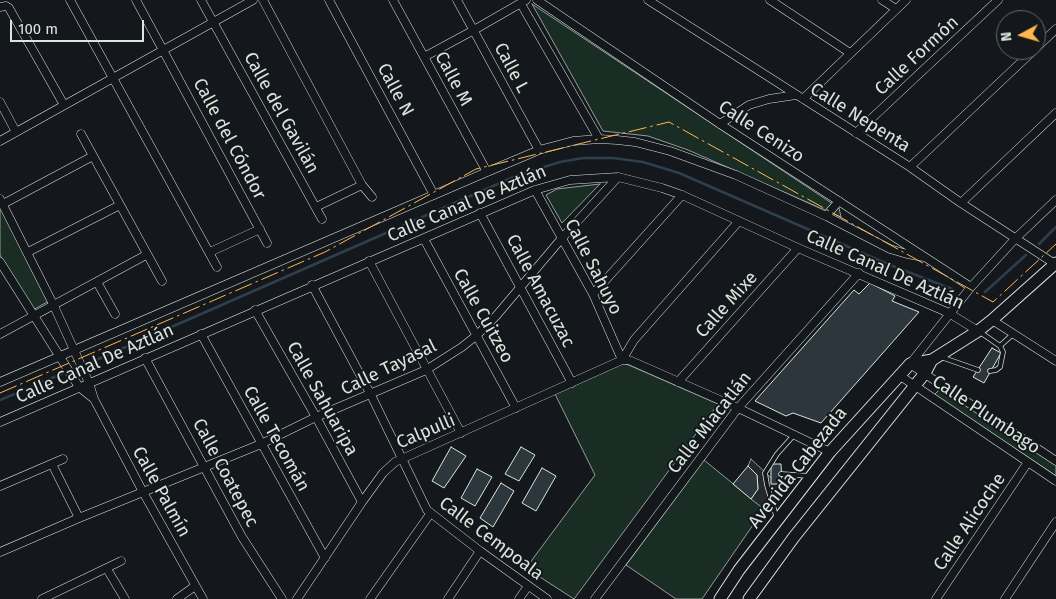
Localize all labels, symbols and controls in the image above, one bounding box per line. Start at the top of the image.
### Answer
scale bar [12,10,146,42]
north arrow [996,10,1046,60]
street label: Calle Formón [871,12,963,100]
text: 100 m [18,20,58,38]
text: N [998,31,1016,42]
street label: Calle L [489,39,533,97]
street label: Calle M [430,48,476,110]
street label: Calle del Gavilán [239,49,323,177]
street label: Calle N [372,60,418,120]
street label: Calle del Cóndor [188,75,270,203]
street label: Calle Nepenta [806,79,914,157]
street label: Calle Cenizo [714,96,808,168]
street label: Calle Canal De Aztlán [384,161,550,247]
street label: Calle Sahuyo [560,216,626,318]
street label: Calle Canal De Aztlán [803,225,967,315]
street label: Calle Amacuzac [501,231,579,351]
street label: Calle Cuitzeo [448,265,518,367]
street label: Calle Mixe [692,267,762,343]
street label: Calle Canal De Aztlán [13,319,177,409]
street label: Calle Tayasal [338,336,440,400]
street label: Calle Sahuaripa [282,338,362,460]
street label: Calle Miacatlán [663,368,757,478]
street label: Calle Plumbago [928,371,1044,459]
street label: Calle Tecomán [238,383,314,495]
street label: Avenida Cabezada [744,403,852,533]
street label: Calpulli [393,410,459,454]
street label: Calle Coatepec [187,415,263,531]
street label: Calle Palmín [127,443,195,541]
street label: Calle Alicoche [929,469,1011,575]
street label: Calle Cempoala [435,493,547,585]

